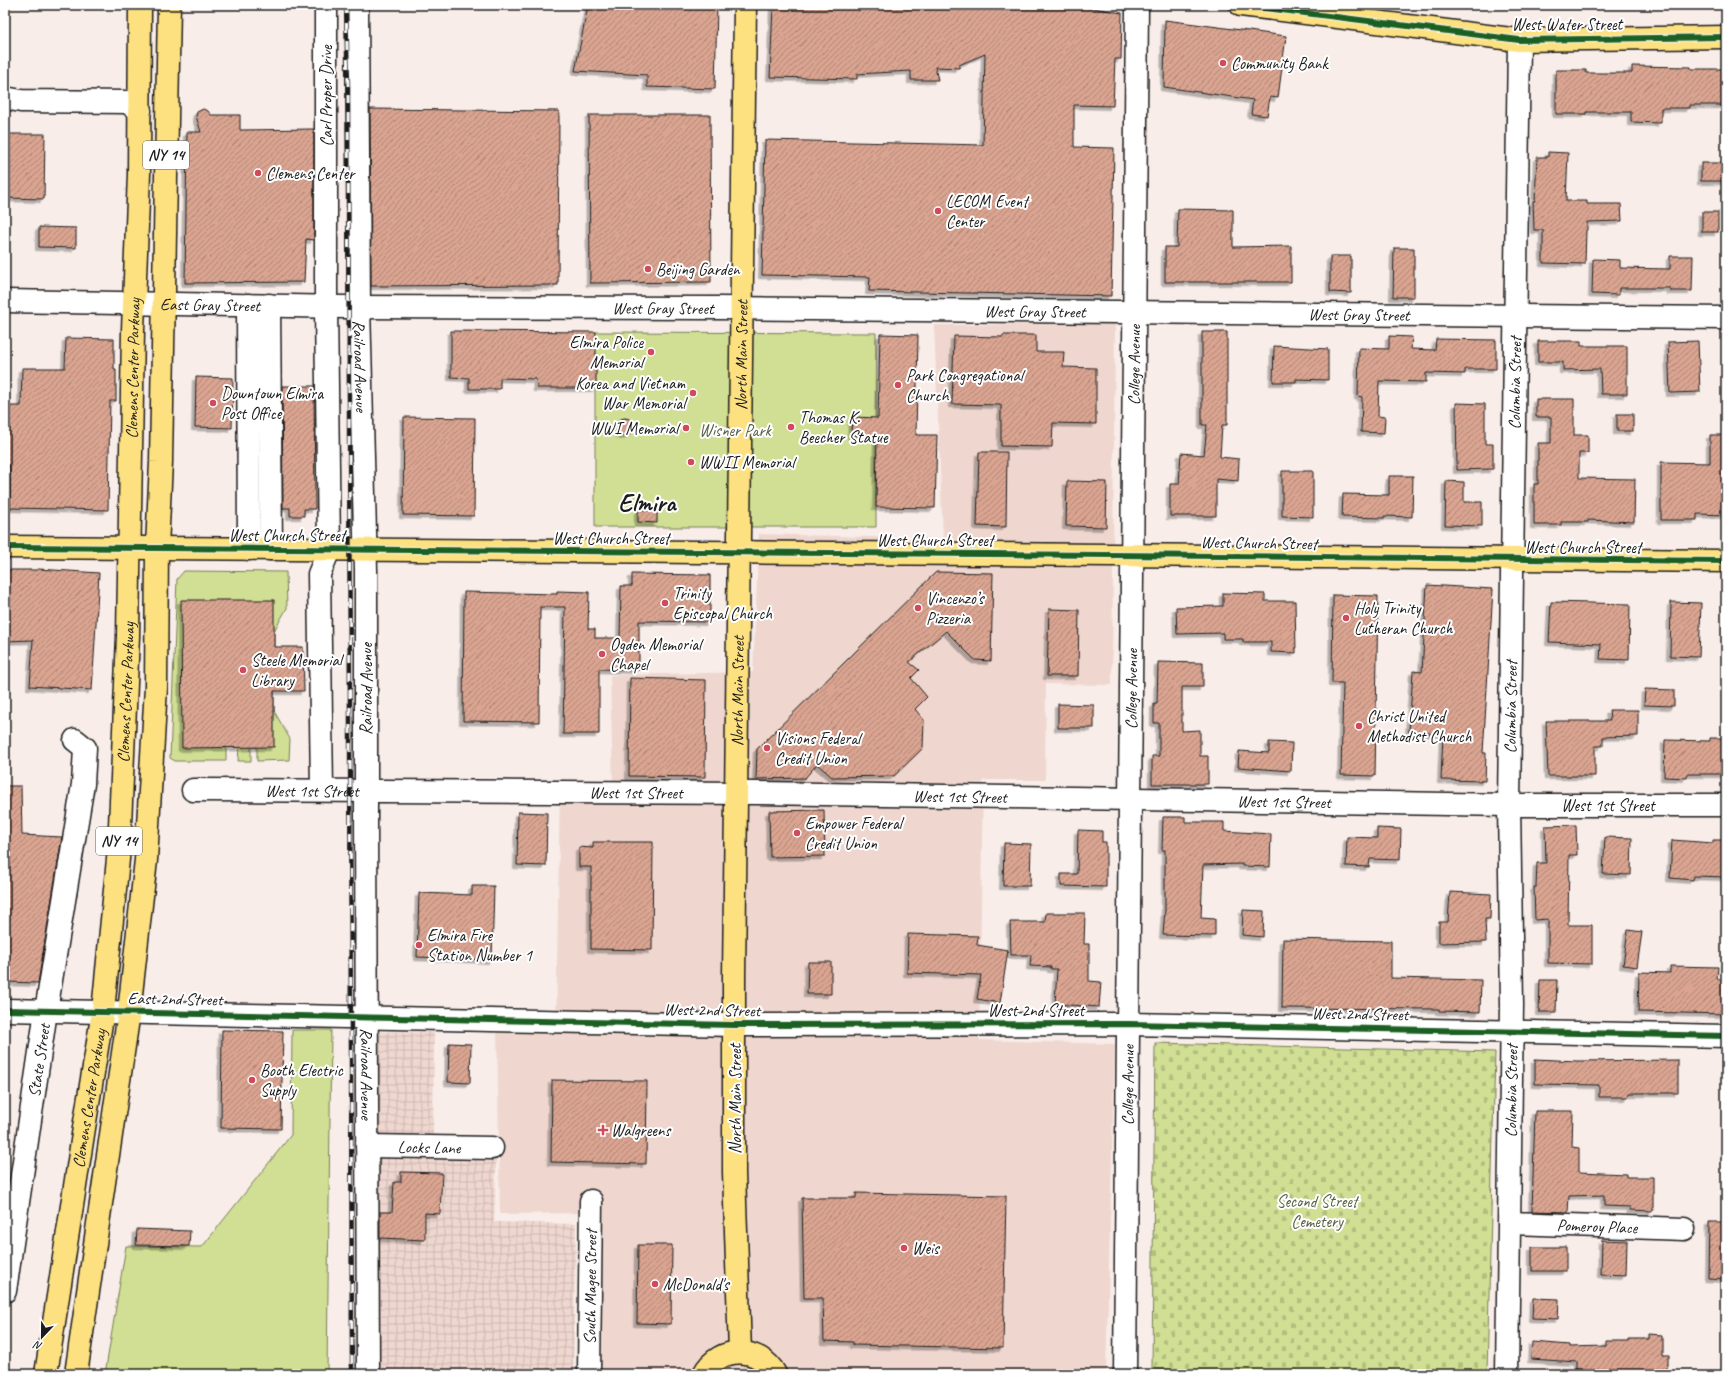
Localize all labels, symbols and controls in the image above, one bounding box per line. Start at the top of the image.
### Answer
street label: West Water Street [1512,14,1625,35]
street label: Carl Proper Drive [316,44,337,147]
place label: Community Bank [1231,53,1330,74]
marker: Community Bank [1218,58,1228,68]
road number: NY 14 [143,141,189,169]
place label: Clemens Center [266,163,356,184]
marker: Clemens Center [253,168,263,178]
place label: LECOM Event Center [946,191,1030,232]
marker: LECOM Event Center [933,206,943,216]
place label: Beijing Garden [656,259,741,280]
marker: Beijing Garden [643,264,653,274]
street label: East Gray Street [160,293,262,316]
street label: Clemens Center Parkway [121,297,145,439]
street label: West Gray Street [612,297,716,318]
street label: North Main Street [730,298,752,410]
street label: West Gray Street [984,300,1088,322]
street label: West Gray Street [1308,303,1412,325]
street label: Railroad Avenue [349,320,372,414]
street label: College Avenue [1123,323,1145,405]
place label: Elmira Police Memorial [570,332,646,373]
street label: Columbia Street [1503,334,1526,430]
marker: Elmira Police Memorial [646,347,656,357]
place label: Park Congregational Church [906,365,1026,406]
place label: Korea and Vietnam War Memorial [576,373,688,414]
marker: Park Congregational Church [893,380,903,390]
place label: Downtown Elmira Post Office [221,383,324,424]
marker: Korea and Vietnam War Memorial [688,388,698,398]
marker: Downtown Elmira Post Office [208,398,218,408]
place label: Thomas K. Beecher Statue [799,407,889,448]
place label: WWI Memorial [590,418,681,439]
park label: Wisner Park [699,420,773,441]
marker: Thomas K. Beecher Statue [786,422,796,432]
marker: WWI Memorial [681,423,691,433]
place label: WWII Memorial [699,452,798,473]
marker: WWII Memorial [686,457,696,467]
district label: Elmira [618,487,677,519]
street label: West Church Street [229,525,348,546]
street label: West Church Street [553,528,672,549]
street label: West Church Street [877,530,996,551]
street label: West Church Street [1201,531,1320,555]
street label: West Church Street [1525,537,1644,558]
place label: Trinity Episcopal Church [673,583,772,624]
place label: Vincenzo’s Pizzeria [926,588,986,629]
marker: Trinity Episcopal Church [660,598,670,608]
place label: Holy Trinity Lutheran Church [1354,598,1454,639]
marker: Vincenzo’s Pizzeria [913,603,923,613]
marker: Holy Trinity Lutheran Church [1341,613,1351,623]
street label: Clemens Center Parkway [112,621,139,763]
place label: Ogden Memorial Chapel [610,634,704,675]
street label: North Main Street [726,634,748,746]
street label: Railroad Avenue [356,642,377,735]
street label: College Avenue [1120,647,1142,729]
marker: Ogden Memorial Chapel [597,649,607,659]
place label: Steele Memorial Library [251,650,345,691]
street label: Columbia Street [1499,658,1521,754]
marker: Steele Memorial Library [238,665,248,675]
place label: Christ United Methodist Church [1367,706,1472,747]
marker: Christ United Methodist Church [1354,721,1364,731]
place label: Visions Federal Credit Union [775,728,863,769]
marker: Visions Federal Credit Union [762,743,772,753]
street label: West 1st Street [265,780,361,801]
street label: West 1st Street [589,782,685,803]
street label: West 1st Street [913,785,1009,807]
street label: West 1st Street [1237,790,1333,813]
street label: West 1st Street [1561,795,1657,816]
place label: Empower Federal Credit Union [805,813,905,854]
road number: NY 14 [96,827,142,855]
marker: Empower Federal Credit Union [792,828,802,838]
place label: Elmira Fire Station Number 1 [427,925,533,966]
marker: Elmira Fire Station Number 1 [414,940,424,950]
street label: East 2nd Street [127,988,225,1010]
street label: West 2nd Street [664,999,763,1021]
street label: West 2nd Street [988,1000,1086,1021]
street label: West 2nd Street [1312,1003,1411,1025]
street label: State Street [23,1020,55,1098]
street label: Clemens Center Parkway [67,1026,111,1169]
street label: Railroad Avenue [356,1028,378,1121]
street label: North Main Street [725,1042,746,1154]
street label: Columbia Street [1500,1042,1522,1138]
street label: College Avenue [1117,1043,1138,1125]
place label: Booth Electric Supply [260,1060,344,1101]
marker: Booth Electric Supply [247,1075,257,1085]
place label: Walgreens [611,1120,671,1141]
marker: Walgreens [598,1125,608,1135]
street label: Locks Lane [397,1136,462,1158]
park label: Second Street Cemetery [1277,1191,1360,1232]
street label: Pomeroy Place [1556,1214,1639,1238]
street label: South Magee Street [579,1227,601,1345]
place label: Weis [912,1238,941,1259]
marker: Weis [899,1243,909,1253]
place label: McDonald's [663,1274,731,1295]
marker: McDonald's [650,1279,660,1289]
north arrow [22,1317,62,1357]
text: N [30,1338,44,1354]

